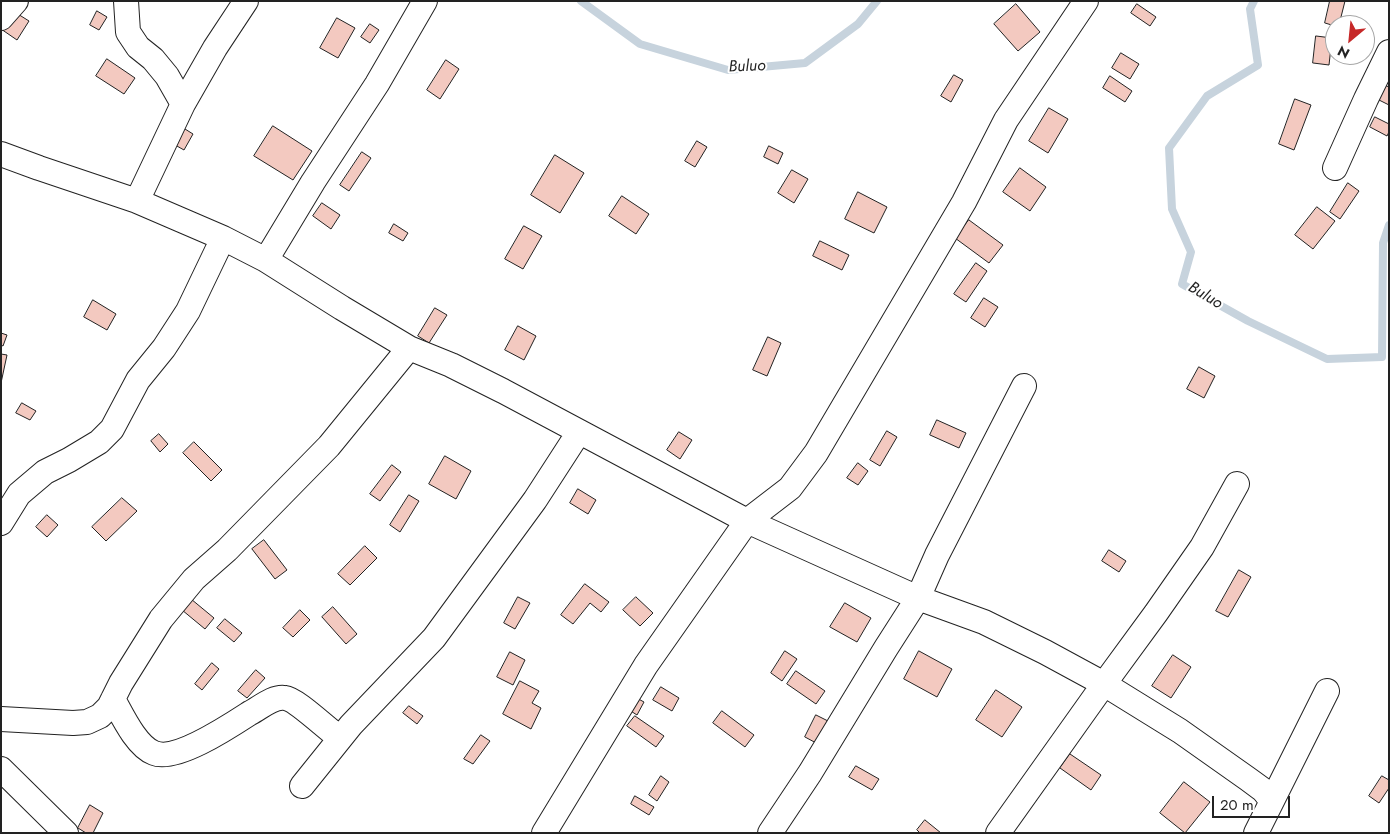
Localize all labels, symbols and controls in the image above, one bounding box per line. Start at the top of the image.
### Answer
north arrow [1325,15,1375,65]
text: N [1334,41,1353,64]
water label: Buluo [728,57,766,77]
water label: Buluo [1184,278,1226,314]
scale bar [1215,786,1292,818]
text: 20 m [1220,794,1254,816]

